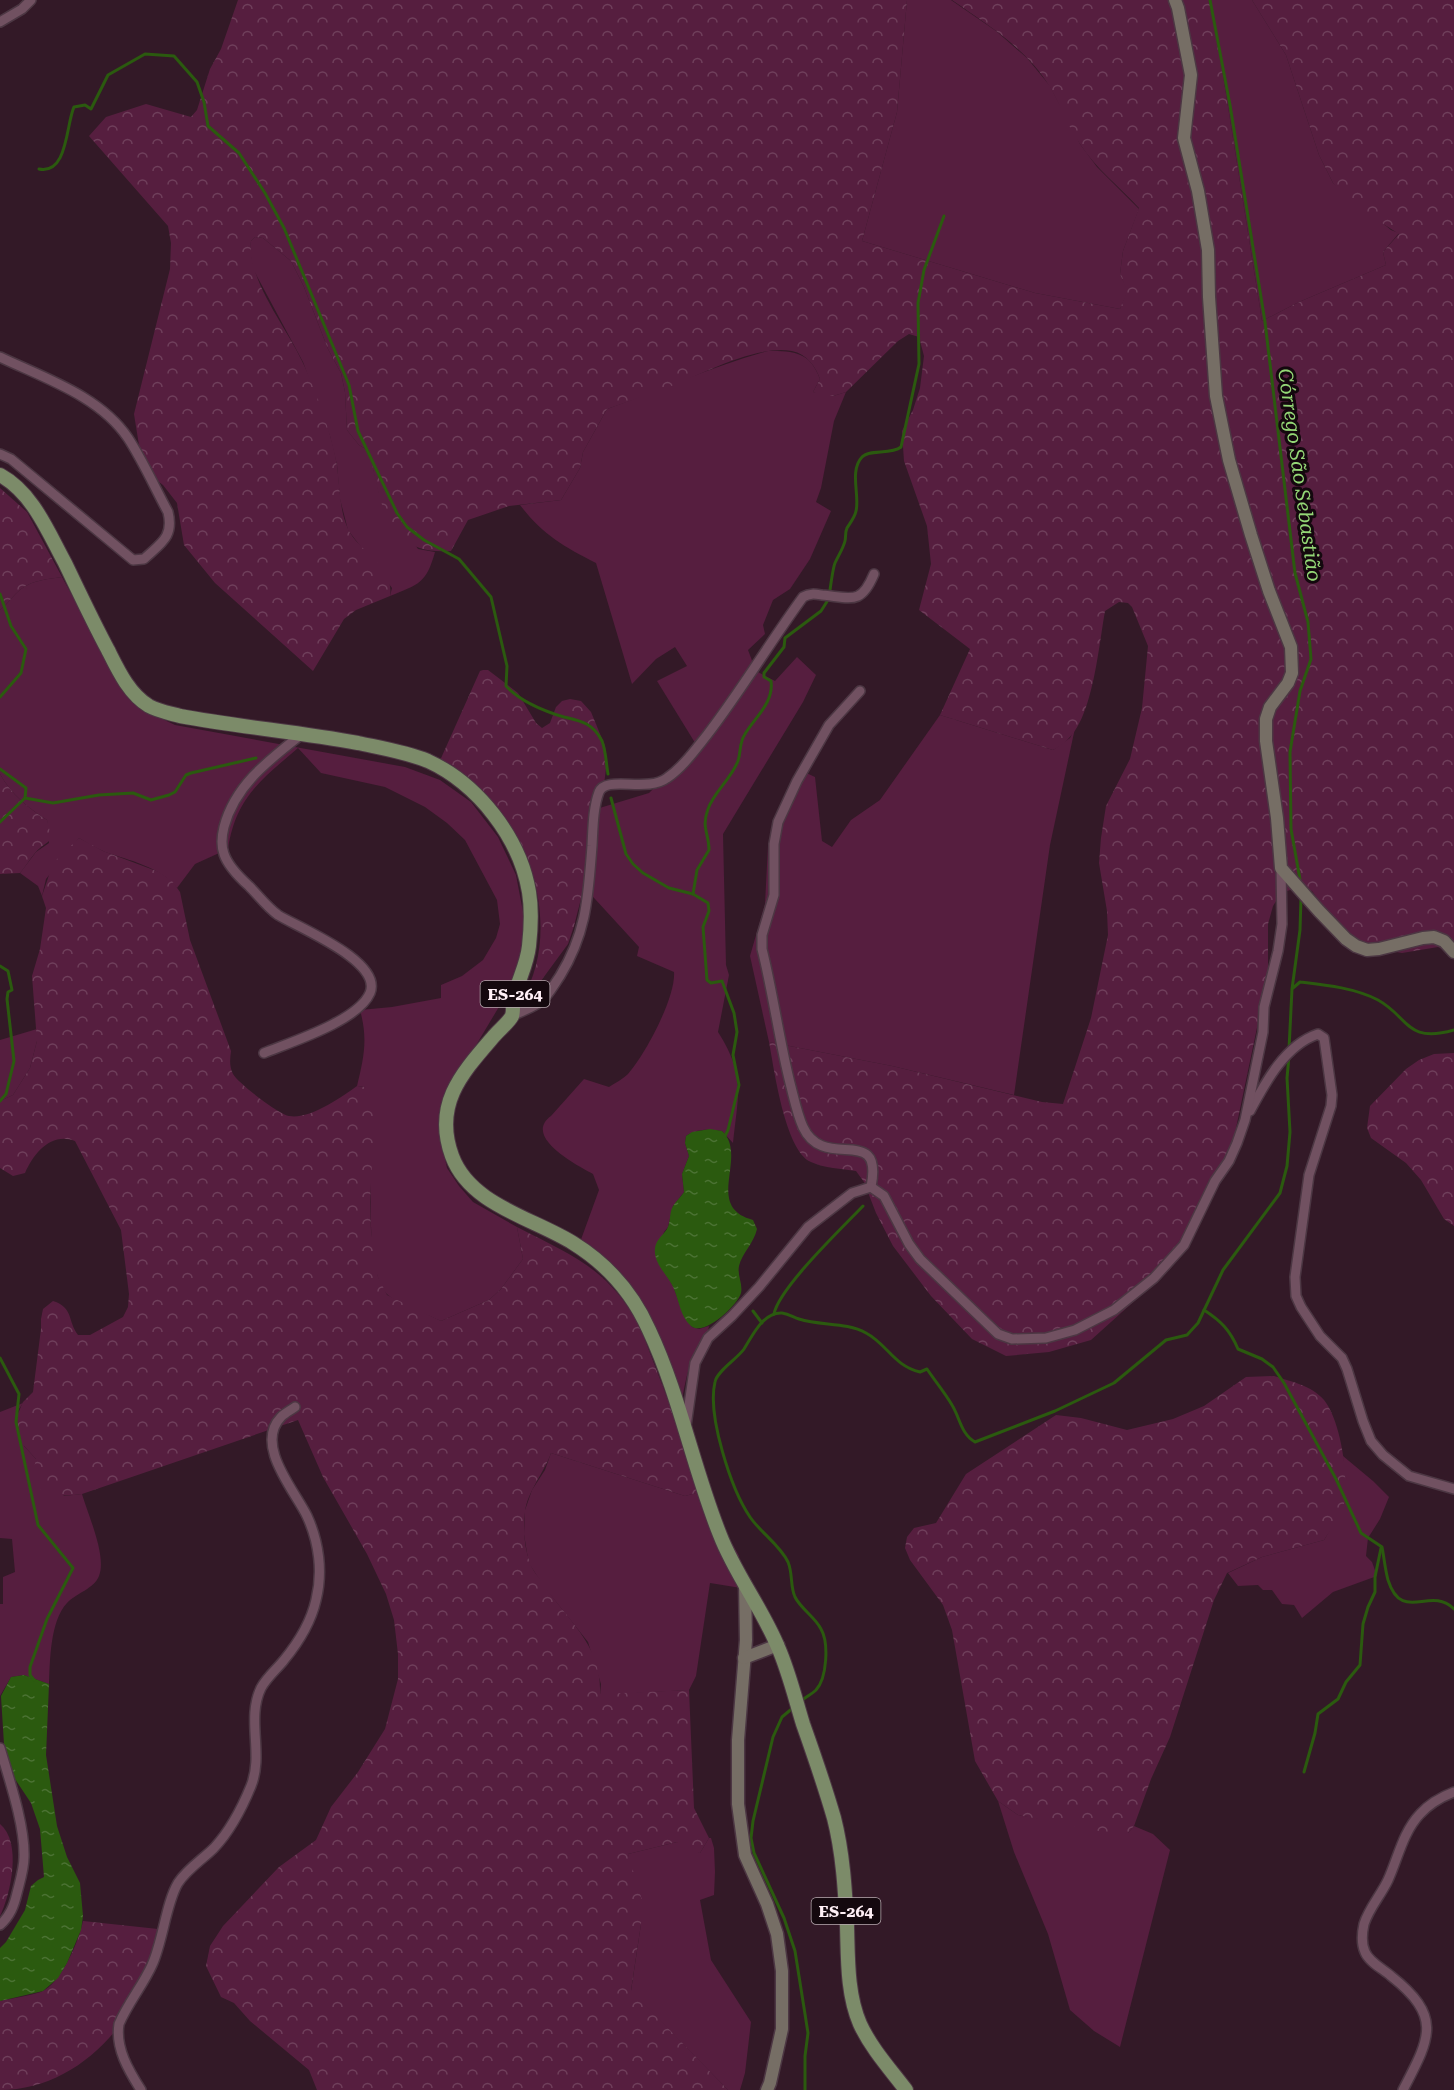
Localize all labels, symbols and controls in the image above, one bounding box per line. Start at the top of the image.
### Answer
water label: Córrego São Sebastião [1273,367,1327,583]
road number: ES-264 [480,981,550,1007]
road number: ES-264 [812,1898,880,1924]

